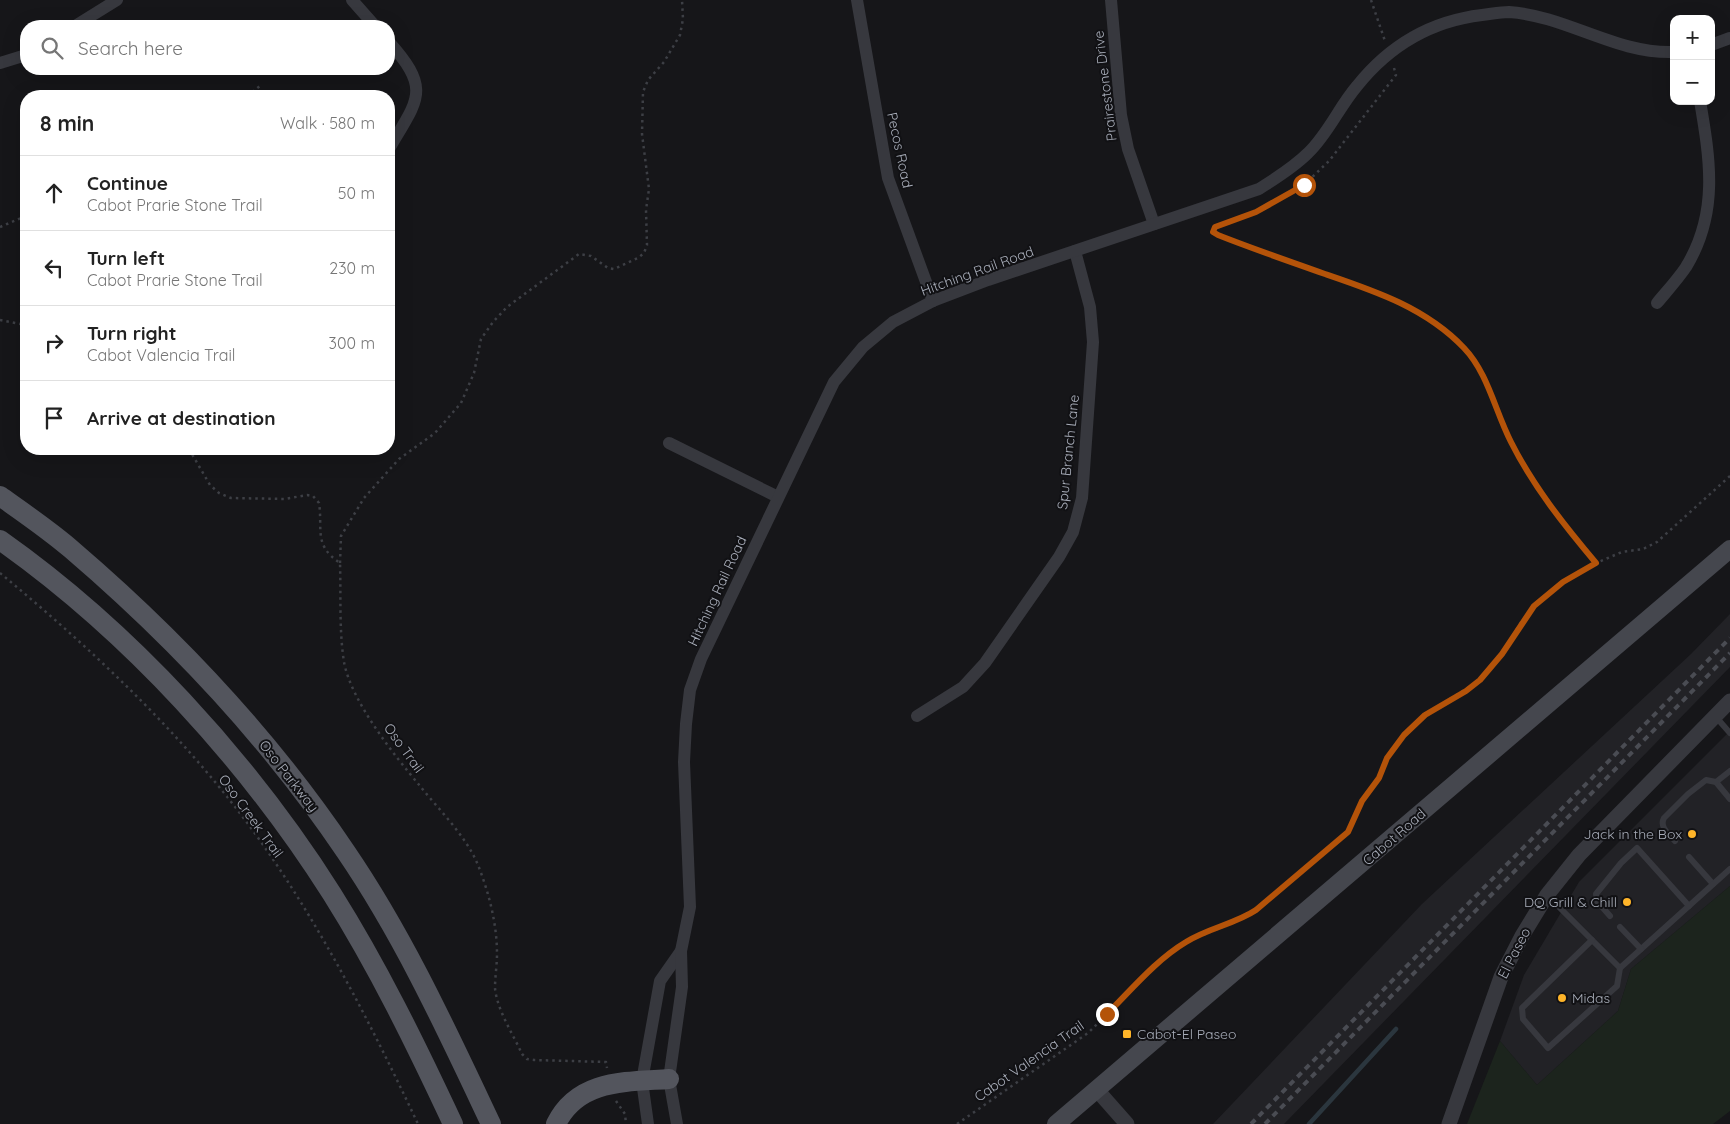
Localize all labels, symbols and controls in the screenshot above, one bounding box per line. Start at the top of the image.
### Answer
map controls [1670,15,1715,105]
button: + [1670,15,1715,60]
search box [20,20,395,75]
street label: Prairestone Drive [1089,30,1121,142]
icon: search [38,34,66,62]
text: Search here [78,36,183,60]
button: − [1670,60,1715,105]
text: 8 min [40,110,94,136]
street label: Pecos Road [883,110,917,190]
text: Walk · 580 m [280,113,375,133]
text: Continue [87,171,168,195]
route start [1293,174,1316,197]
icon: ahead [40,179,68,207]
text: 50 m [338,183,375,203]
text: Cabot Prarie Stone Trail [87,195,263,215]
street label: Hitching Rail Road [918,242,1036,300]
text: Turn left [87,246,165,270]
icon: left [40,254,68,282]
text: 230 m [329,258,375,278]
text: Cabot Prarie Stone Trail [87,270,263,290]
text: Turn right [87,321,176,345]
icon: right [40,329,68,357]
text: 300 m [329,333,375,353]
text: Cabot Valencia Trail [87,345,235,365]
street label: Spur Branch Lane [1053,394,1083,510]
icon: arrive [40,404,68,432]
text: Arrive at destination [87,406,276,430]
street label: Hitching Rail Road [684,533,750,649]
street label: Oso Trail [380,720,428,776]
street label: Oso Parkway [255,736,323,816]
street label: Oso Creek Trail [215,771,287,861]
street label: Cabot Road [1359,805,1429,869]
place label: Jack in the Box [1583,825,1682,843]
marker: Jack in the Box [1686,828,1698,840]
place label: DQ Grill & Chill [1524,893,1617,911]
marker: DQ Grill & Chill [1621,896,1633,908]
street label: El Paseo [1494,925,1534,981]
place label: Midas [1572,989,1610,1007]
marker: Midas [1556,992,1568,1004]
route end [1096,1003,1119,1026]
street label: Cabot Valencia Trail [971,1016,1087,1106]
place label: Cabot-El Paseo [1137,1025,1236,1043]
marker: Cabot-El Paseo [1121,1028,1133,1040]

